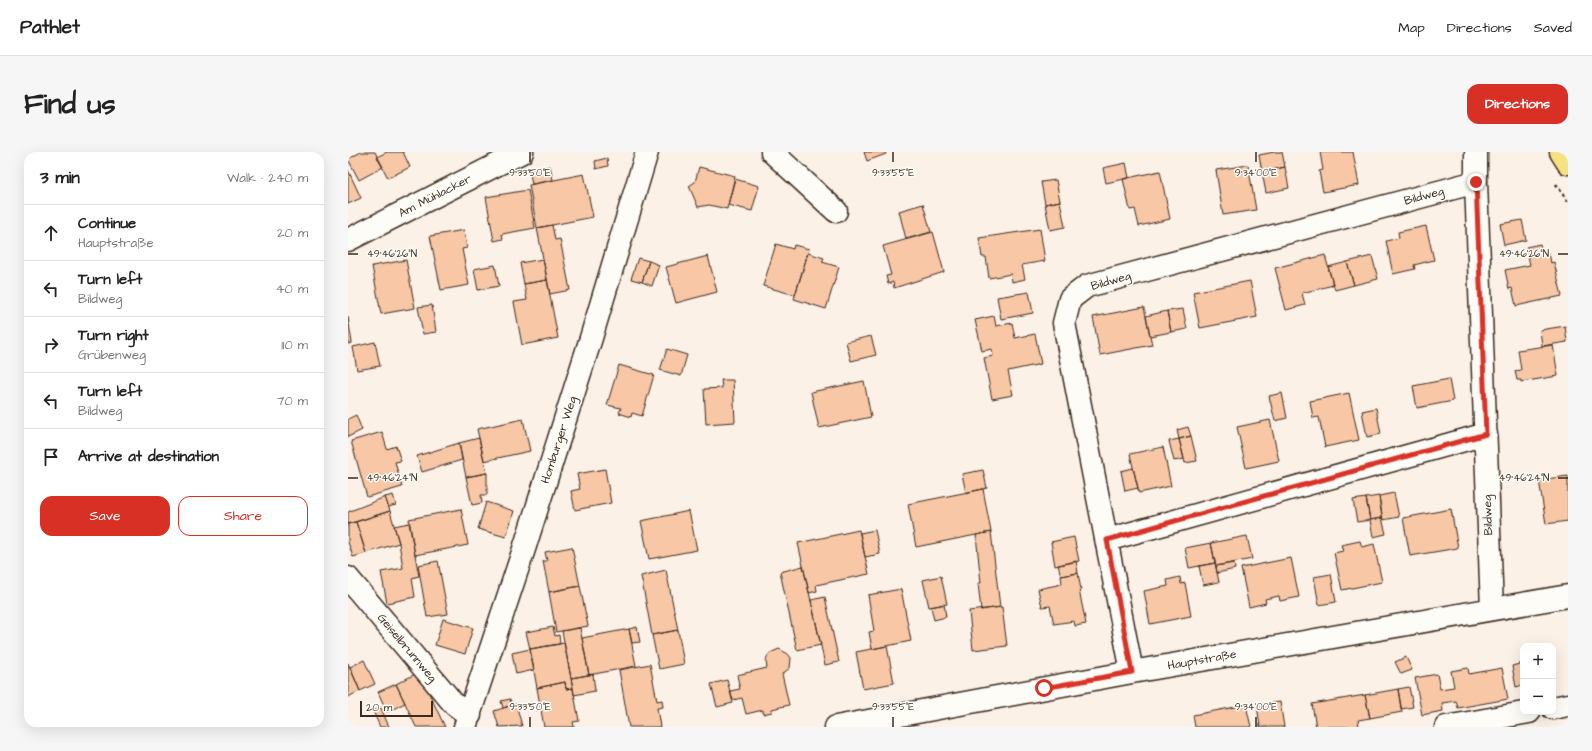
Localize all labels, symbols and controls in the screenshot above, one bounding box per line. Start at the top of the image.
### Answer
text: Pathlet [20,14,80,41]
text: Map [1398,18,1425,38]
text: Directions [1447,18,1512,38]
text: Saved [1534,18,1572,38]
button: Directions [1467,84,1568,124]
text: Find us [24,85,115,124]
text: 3 min [40,166,80,190]
text: 9°33'50"E [509,166,551,180]
text: 9°33'55"E [872,166,914,180]
text: 9°34'00"E [1235,166,1277,180]
text: Walk · 240 m [227,169,308,187]
street label: Am Mühlacker [396,170,475,222]
route end [1467,173,1485,191]
street label: Bildweg [1402,183,1446,210]
text: Continue [78,213,136,234]
icon: ahead [40,222,62,244]
text: 20 m [277,224,308,242]
text: Hauptstraße [78,234,153,252]
text: 49°46'26"N [367,247,417,261]
text: 49°46'26"N [1499,247,1549,261]
street label: Bildweg [1089,267,1133,296]
text: Turn left [78,269,142,290]
icon: left [40,278,62,300]
text: 40 m [276,280,308,298]
text: Bildweg [78,290,122,308]
text: Turn right [78,325,149,346]
icon: right [40,334,62,356]
text: 110 m [281,336,308,354]
text: Grübenweg [78,346,146,364]
text: Turn left [78,381,142,402]
icon: left [40,390,62,412]
text: 70 m [276,392,308,410]
street label: Homburger Weg [537,394,582,486]
text: Bildweg [78,402,122,420]
icon: arrive [40,446,62,468]
text: Arrive at destination [78,446,219,467]
text: 49°46'24"N [367,471,417,485]
text: 49°46'24"N [1499,471,1549,485]
street label: Bildweg [1479,494,1498,536]
button: Save [40,496,170,536]
button: Share [178,496,308,536]
street label: Geiselbrunnweg [372,610,441,687]
map controls [1520,643,1556,715]
button: + [1520,643,1556,679]
street label: Hauptstraße [1166,645,1238,674]
route start [1035,679,1053,697]
button: − [1520,679,1556,715]
scale bar [360,699,433,718]
text: 20 m [366,700,392,715]
text: 9°33'50"E [509,700,551,714]
text: 9°33'55"E [872,700,914,714]
text: 9°34'00"E [1235,700,1277,714]

